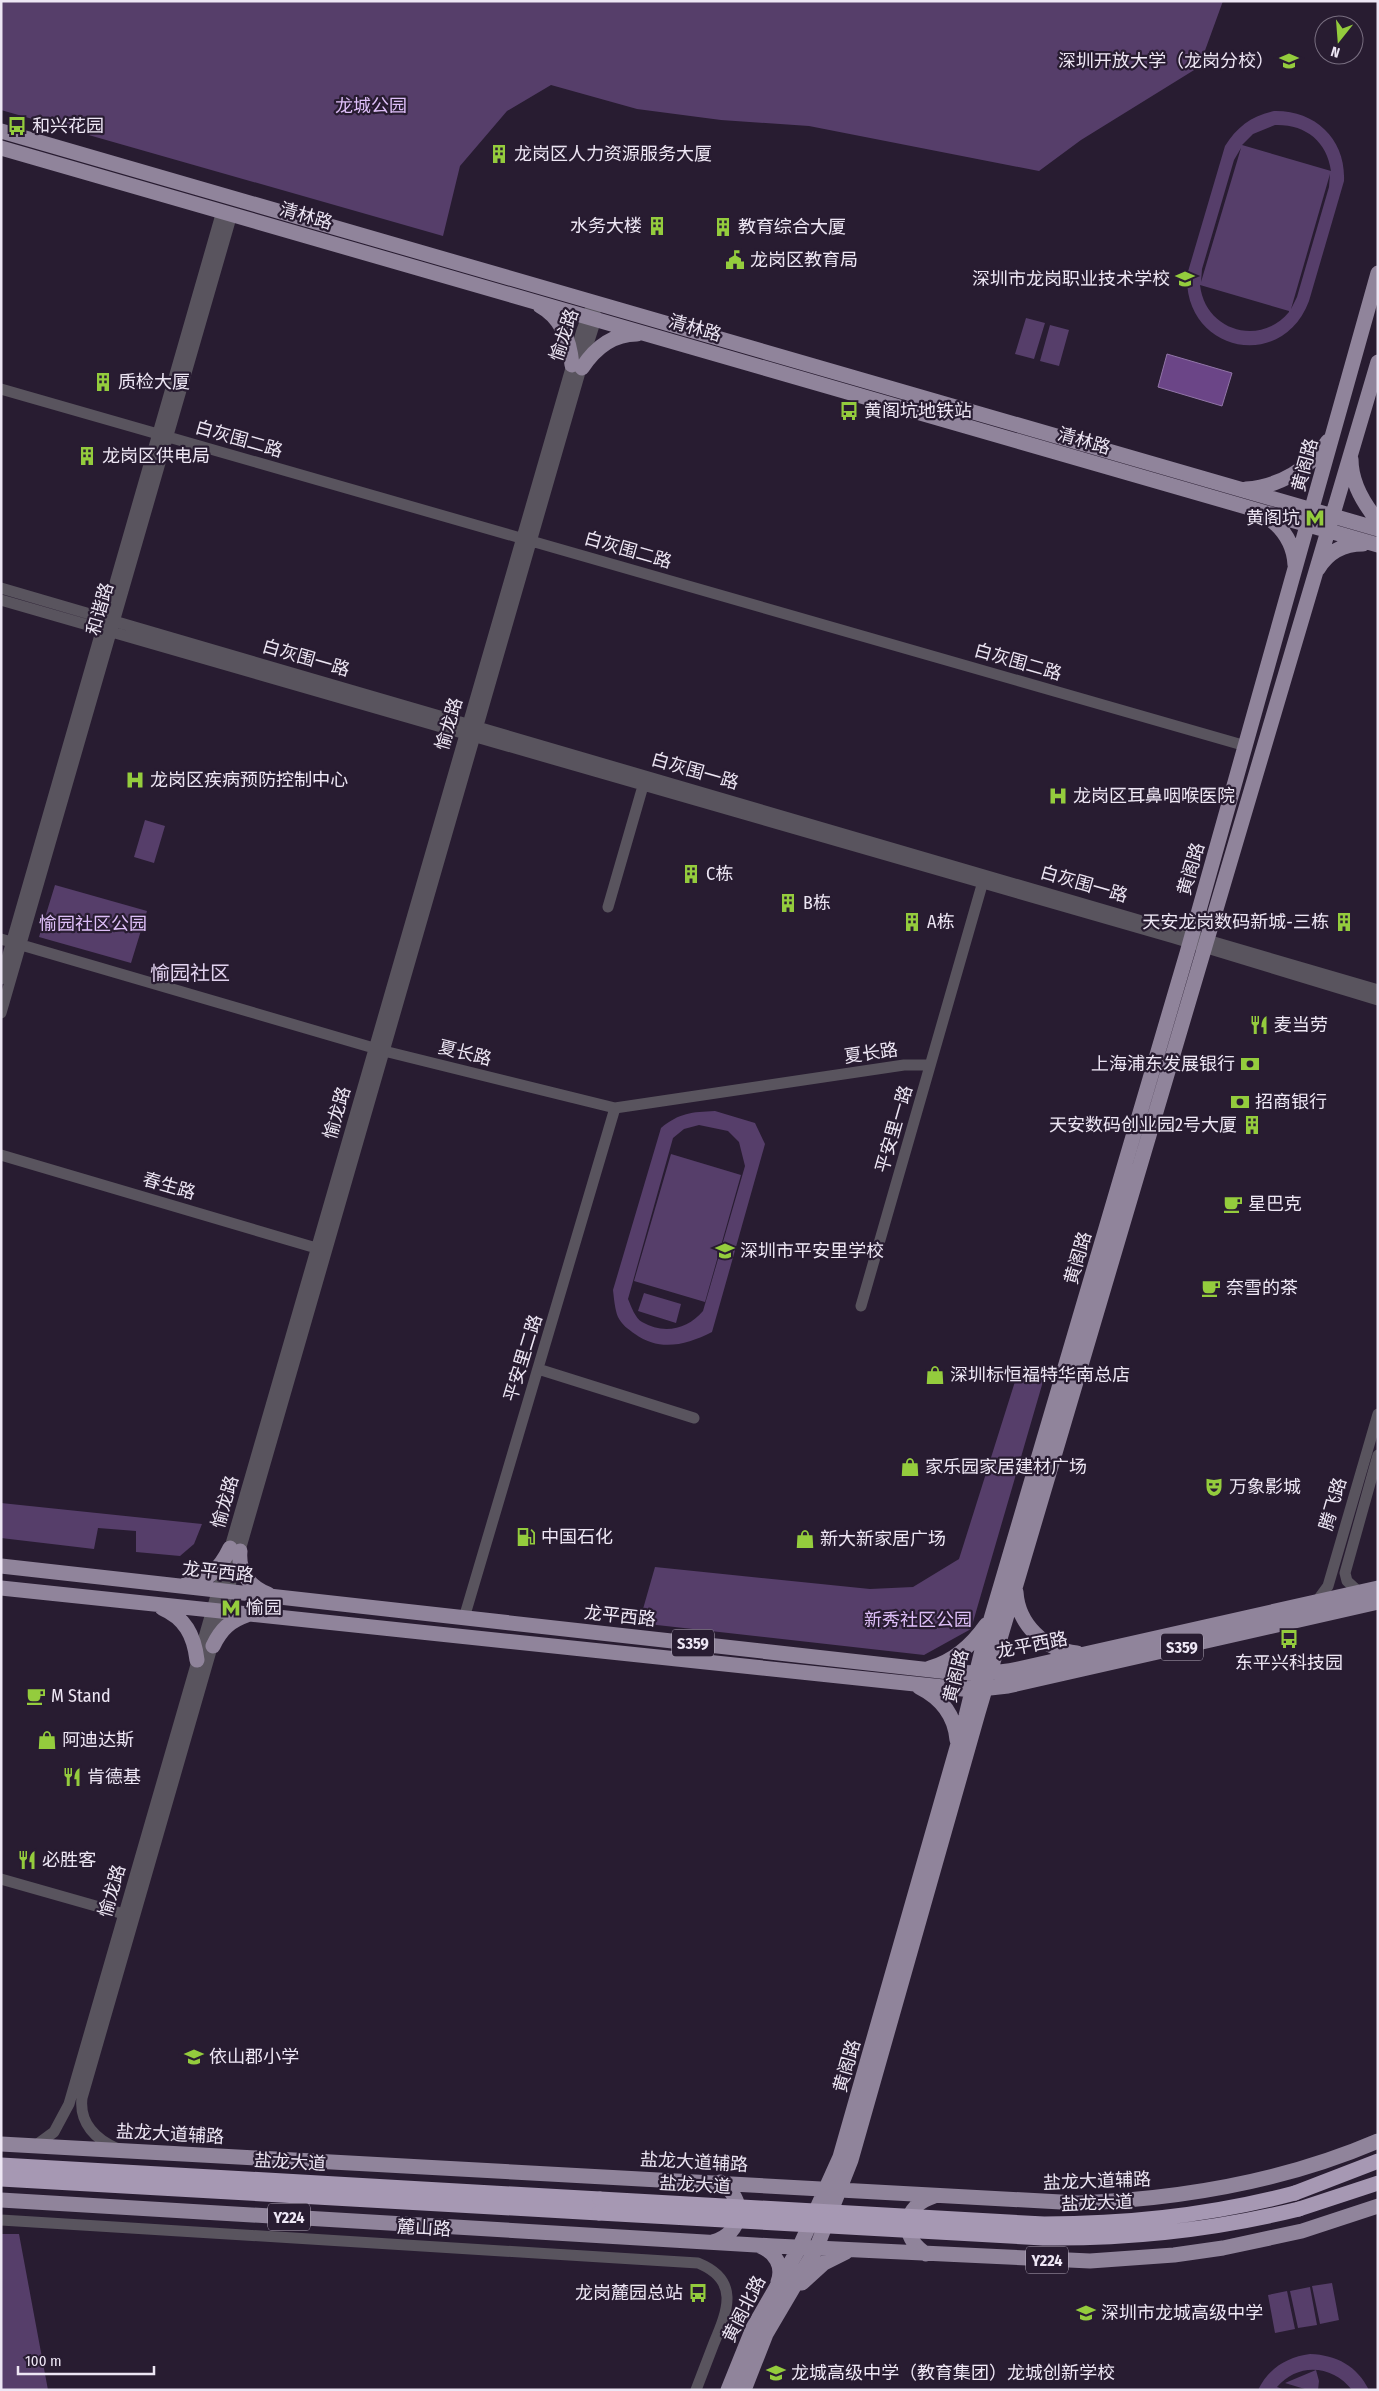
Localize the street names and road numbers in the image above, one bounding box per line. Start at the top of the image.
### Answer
street label: 清林路 [277,198,335,234]
street label: 愉龙路 [545,306,583,364]
street label: 清林路 [666,310,724,346]
street label: 白灰围二路 [193,416,285,462]
street label: 清林路 [1055,423,1113,459]
street label: 黄阁路 [1287,436,1323,494]
street label: 白灰围二路 [582,527,674,573]
street label: 和谐路 [82,580,118,638]
street label: 白灰围一路 [260,635,352,681]
street label: 白灰围二路 [972,639,1064,685]
street label: 愉龙路 [431,695,467,753]
street label: 白灰围一路 [649,748,741,794]
street label: 黄阁路 [1173,840,1209,898]
street label: 白灰围一路 [1038,861,1130,907]
street label: 夏长路 [436,1036,494,1070]
street label: 夏长路 [843,1038,899,1068]
street label: 平安里一路 [871,1083,917,1175]
street label: 愉龙路 [319,1084,355,1142]
street label: 春生路 [140,1168,198,1204]
street label: 黄阁路 [1060,1229,1096,1287]
street label: 平安里二路 [499,1312,547,1404]
street label: 愉龙路 [207,1473,243,1531]
street label: 腾飞路 [1315,1475,1351,1533]
street label: 龙平西路 [181,1557,255,1587]
street label: 龙平西路 [583,1601,657,1631]
street label: 龙平西路 [995,1627,1069,1663]
road number: S359 [672,1630,714,1656]
road number: S359 [1161,1634,1203,1660]
street label: 黄阁路 [939,1647,973,1705]
street label: 愉龙路 [94,1862,130,1920]
street label: 黄阁路 [829,2037,865,2095]
street label: 盐龙大道辅路 [115,2120,225,2148]
street label: 盐龙大道辅路 [639,2148,749,2176]
street label: 盐龙大道 [253,2149,327,2175]
street label: 盐龙大道辅路 [1043,2168,1151,2194]
street label: 盐龙大道 [658,2172,732,2198]
street label: 盐龙大道 [1061,2191,1133,2215]
road number: Y224 [268,2204,310,2230]
street label: 麓山路 [396,2216,452,2240]
road number: Y224 [1026,2246,1068,2274]
street label: 黄阁北路 [718,2272,770,2346]

